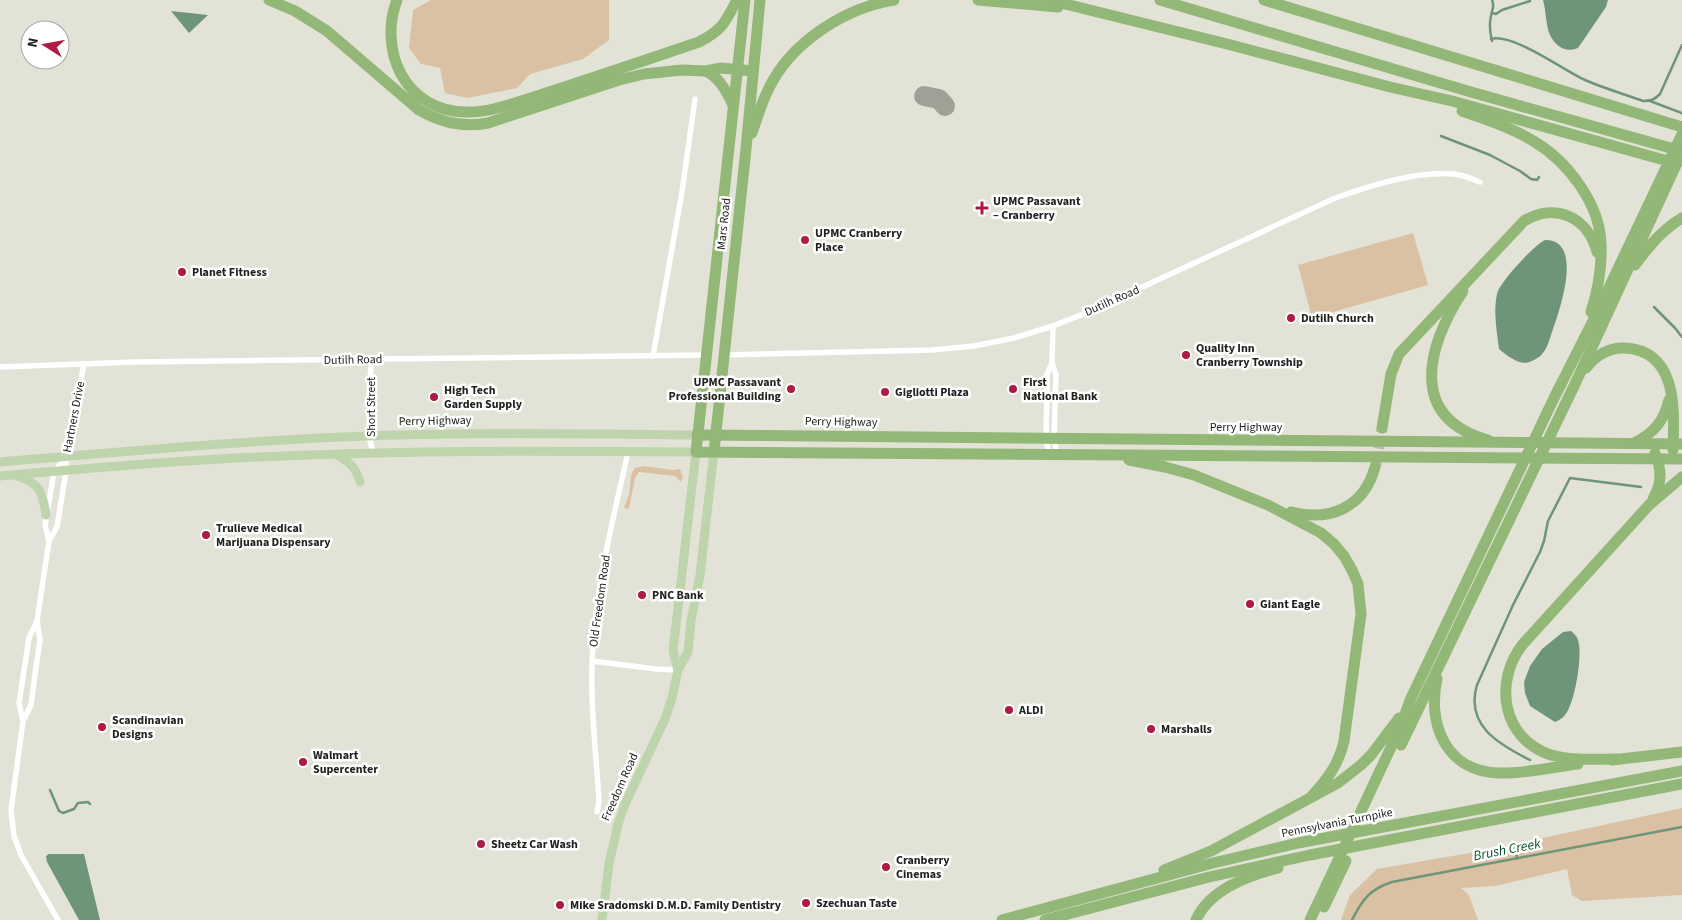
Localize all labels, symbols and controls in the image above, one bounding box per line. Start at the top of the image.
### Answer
north arrow [20,20,70,70]
text: N [23,36,44,49]
place label: UPMC Passavant – Cranberry [993,193,1081,224]
street label: Mars Road [713,197,735,251]
marker: UPMC Passavant – Cranberry [975,201,989,215]
place label: UPMC Cranberry Place [815,225,903,256]
marker: UPMC Cranberry Place [799,234,811,246]
place label: Planet Fitness [192,264,267,281]
marker: Planet Fitness [176,266,188,278]
street label: Dutilh Road [1082,281,1142,321]
place label: Dutilh Church [1301,310,1374,327]
marker: Dutilh Church [1285,312,1297,324]
place label: Quality Inn Cranberry Township [1196,340,1303,371]
marker: Quality Inn Cranberry Township [1180,349,1192,361]
street label: Dutilh Road [324,351,382,369]
place label: UPMC Passavant Professional Building [668,374,782,405]
place label: First National Bank [1023,374,1098,405]
street label: Short Street [363,377,380,437]
street label: Hartners Drive [59,380,89,454]
place label: High Tech Garden Supply [444,382,523,413]
marker: UPMC Passavant Professional Building [785,383,797,395]
marker: First National Bank [1007,383,1019,395]
place label: Gigliotti Plaza [895,384,969,401]
marker: Gigliotti Plaza [879,386,891,398]
marker: High Tech Garden Supply [428,391,440,403]
street label: Perry Highway [399,412,472,430]
street label: Perry Highway [805,413,878,431]
street label: Perry Highway [1210,419,1283,436]
place label: Trulieve Medical Marijuana Dispensary [216,520,331,551]
marker: Trulieve Medical Marijuana Dispensary [200,529,212,541]
street label: Old Freedom Road [585,554,615,648]
place label: PNC Bank [652,587,704,604]
marker: PNC Bank [636,589,648,601]
place label: Giant Eagle [1260,596,1320,613]
marker: Giant Eagle [1244,598,1256,610]
place label: ALDI [1018,702,1043,719]
marker: ALDI [1003,704,1015,716]
place label: Scandinavian Designs [112,712,184,743]
marker: Scandinavian Designs [96,721,108,733]
place label: Marshalls [1161,721,1212,738]
marker: Marshalls [1145,723,1157,735]
place label: Walmart Supercenter [313,747,378,778]
street label: Freedom Road [597,750,643,824]
marker: Walmart Supercenter [297,756,309,768]
street label: Pennsylvania Turnpike [1280,804,1394,842]
water label: Brush Creek [1472,834,1543,866]
place label: Sheetz Car Wash [491,836,578,853]
marker: Sheetz Car Wash [475,838,487,850]
place label: Cranberry Cinemas [896,852,950,883]
marker: Cranberry Cinemas [880,861,892,873]
place label: Szechuan Taste [816,895,897,912]
place label: Mike Sradomski D.M.D. Family Dentistry [570,897,782,914]
marker: Szechuan Taste [800,897,812,909]
marker: Mike Sradomski D.M.D. Family Dentistry [554,899,566,911]

